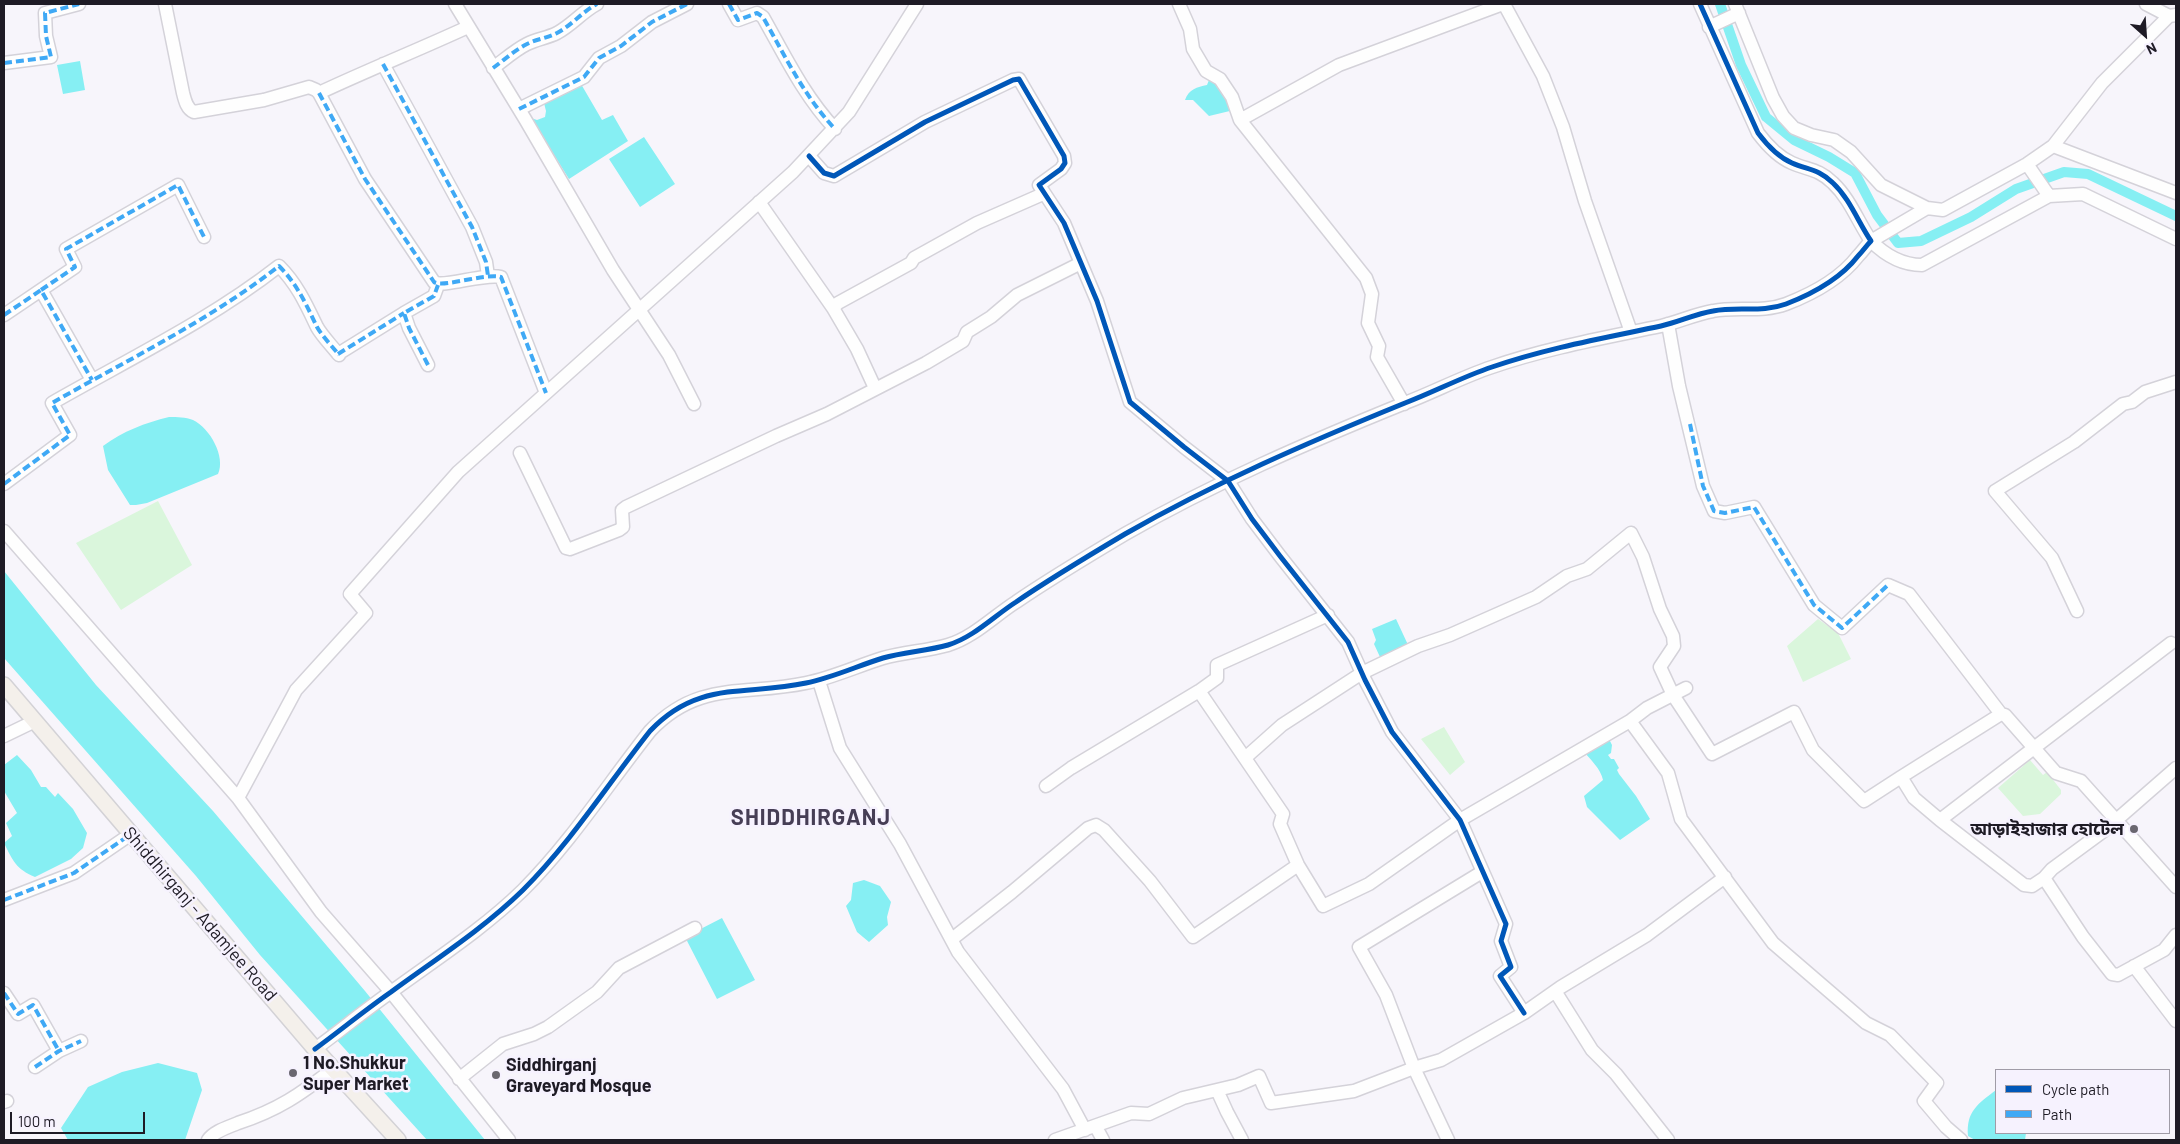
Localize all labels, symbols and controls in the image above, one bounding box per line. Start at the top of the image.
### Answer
north arrow [2120,10,2170,60]
text: N [2144,39,2160,59]
district label: SHIDDHIRGANJ [729,805,893,831]
place label: আড়াইহাজার হোটেল [1970,818,2124,840]
street label: Shiddhirganj - Adamjee Road [118,822,282,1006]
marker: আড়াইহাজার হোটেল [2128,823,2140,835]
place label: 1 No.Shukkur Super Market [303,1052,408,1094]
place label: Siddhirganj Graveyard Mosque [506,1054,651,1096]
marker: 1 No.Shukkur Super Market [287,1067,299,1079]
marker: Siddhirganj Graveyard Mosque [490,1069,502,1081]
legend [1995,1069,2170,1134]
text: Cycle path [2042,1080,2109,1098]
scale bar [12,1102,148,1134]
text: Path [2042,1105,2072,1123]
text: 100 m [18,1112,56,1130]

